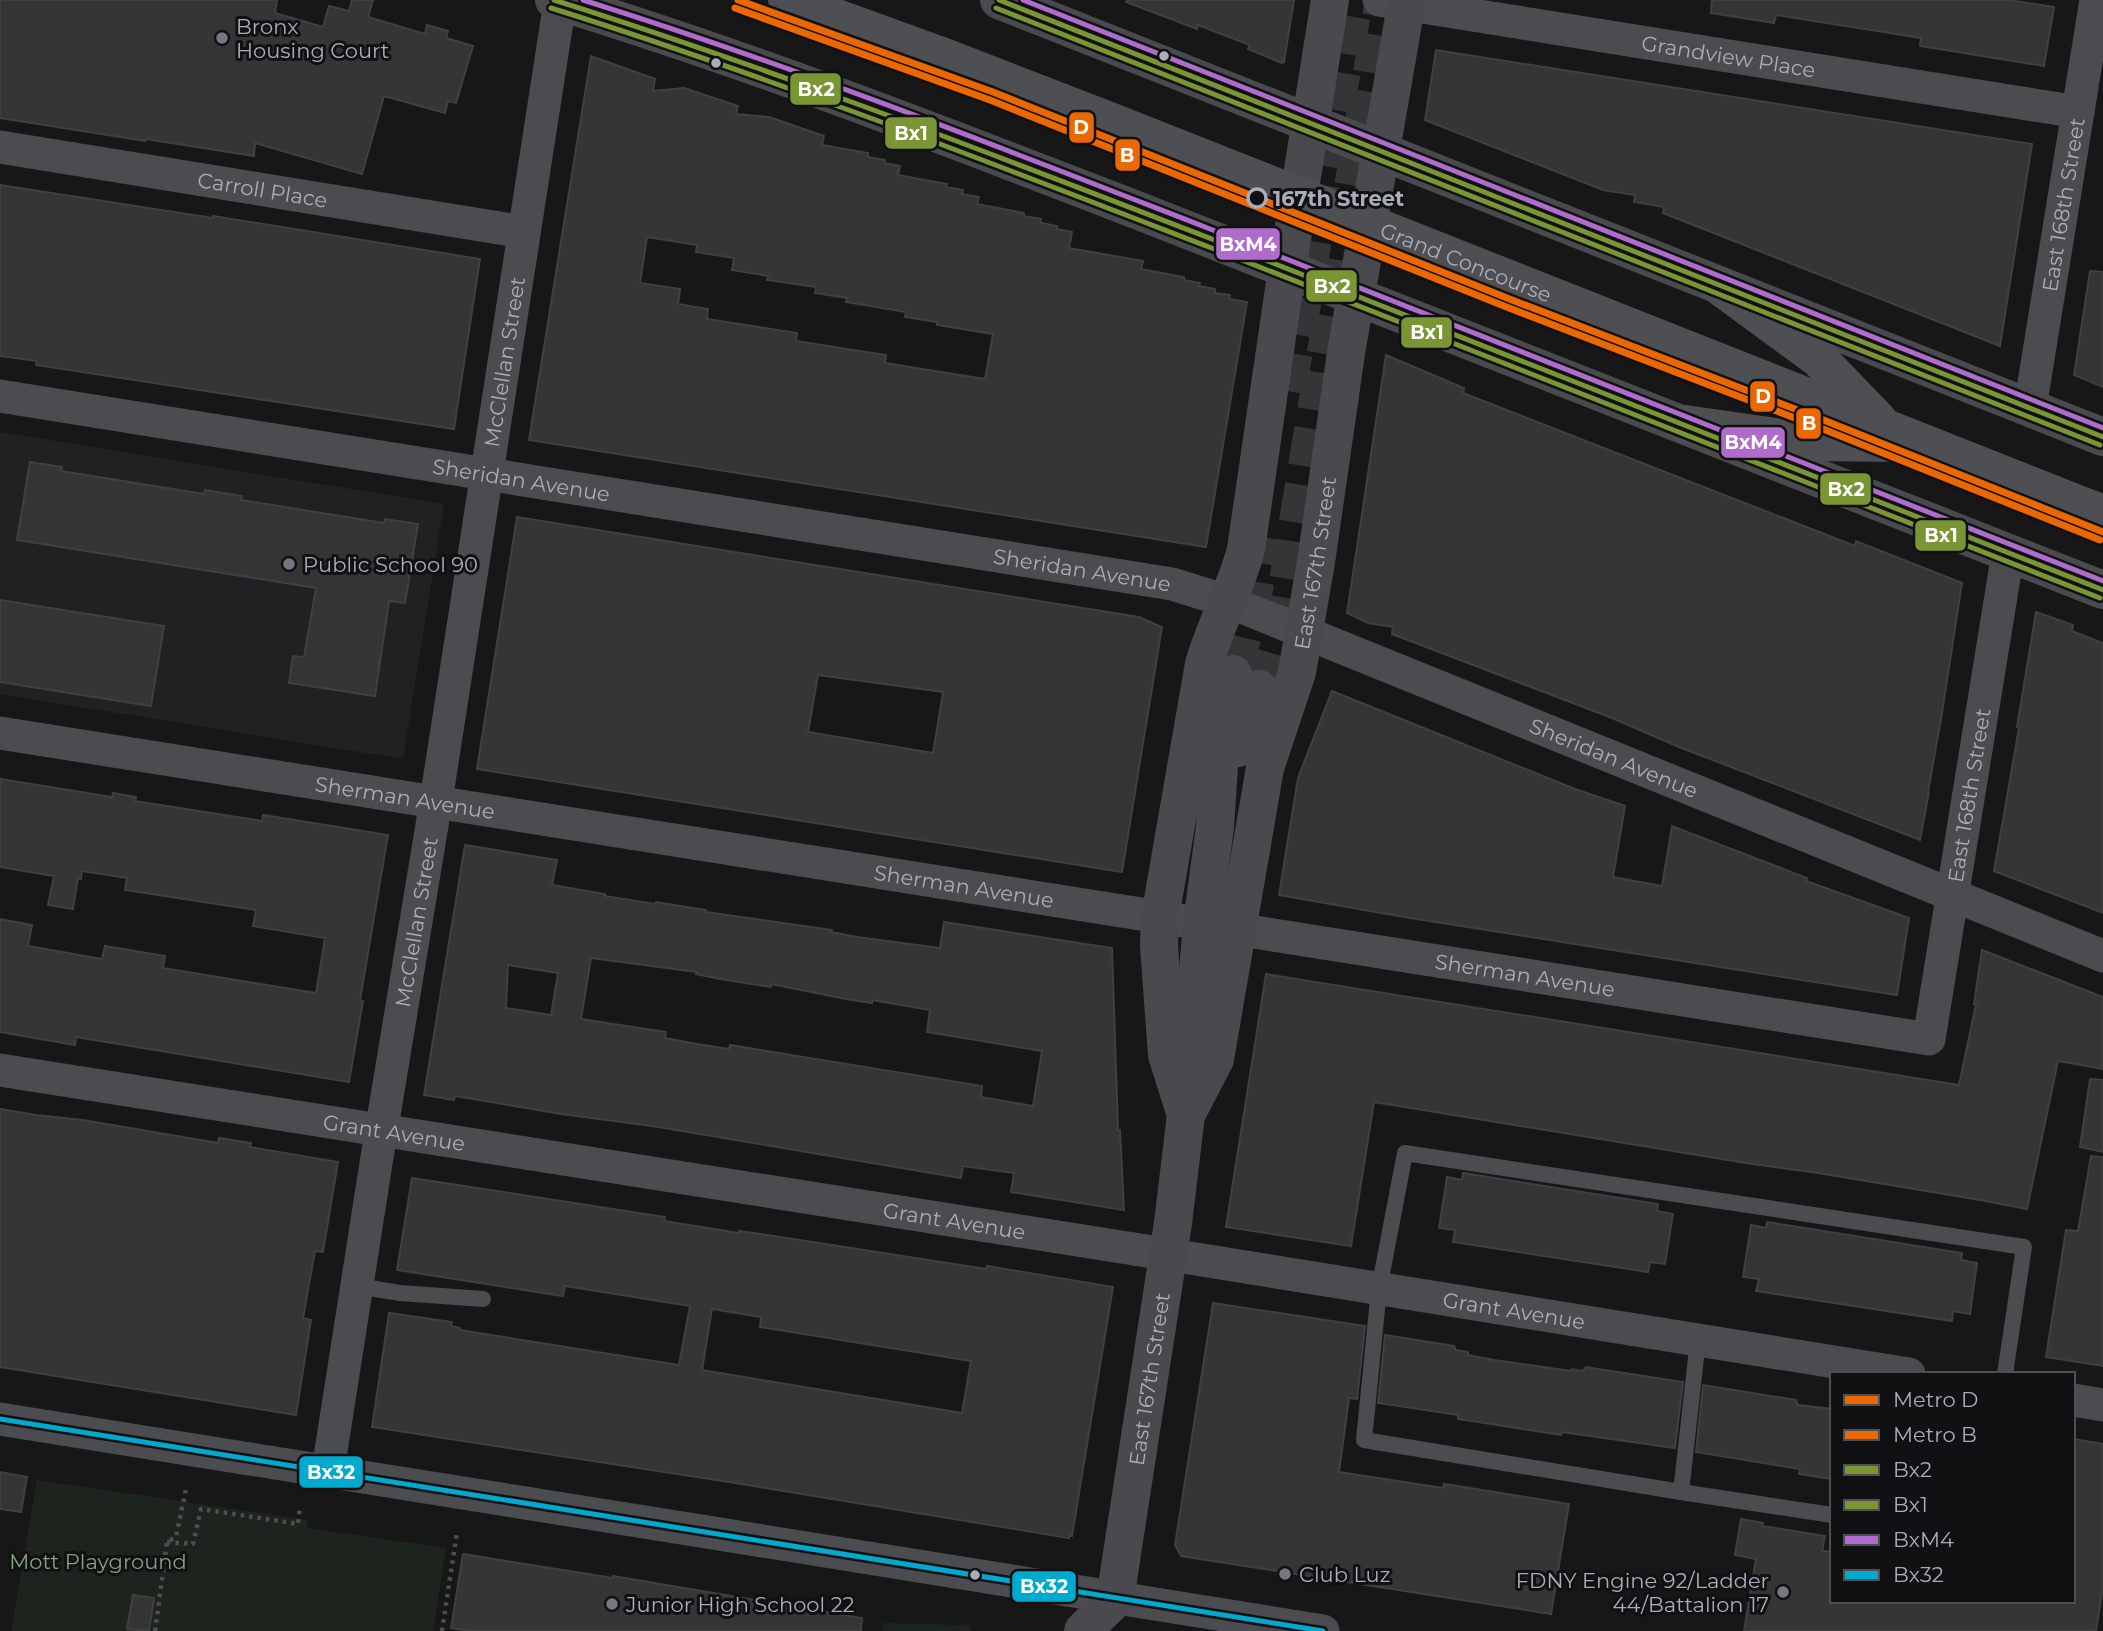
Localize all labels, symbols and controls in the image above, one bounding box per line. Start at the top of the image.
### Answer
place label: Bronx Housing Court [236,14,389,63]
marker: Bronx Housing Court [214,30,230,46]
street label: Grandview Place [1640,30,1817,82]
unlabelled marker [1157,49,1171,63]
unlabelled marker [709,56,723,70]
line badge: Bx2 [789,72,842,106]
text: Bx2 [797,78,835,101]
line badge: D [1068,111,1095,144]
line badge: Bx1 [884,116,938,150]
text: D [1073,116,1089,139]
street label: East 168th Street [2036,116,2089,294]
text: Bx1 [894,122,928,145]
line badge: B [1114,138,1141,172]
text: B [1120,144,1134,167]
street label: Carroll Place [196,167,329,212]
place label: 167th Street [1273,186,1404,211]
marker: 167th Street [1247,188,1267,208]
street label: Grand Concourse [1377,217,1555,307]
line badge: BxM4 [1215,227,1281,261]
text: BxM4 [1219,233,1277,256]
line badge: Bx2 [1305,269,1358,303]
street label: McClellan Street [479,275,530,449]
text: Bx2 [1313,275,1351,298]
line badge: Bx1 [1400,316,1453,349]
text: Bx1 [1410,321,1444,344]
line badge: D [1749,380,1776,413]
text: D [1755,385,1771,408]
line badge: B [1795,407,1822,440]
text: B [1802,412,1816,435]
line badge: BxM4 [1720,426,1786,459]
text: BxM4 [1724,431,1782,454]
street label: Sheridan Avenue [431,453,612,506]
line badge: Bx2 [1819,472,1872,506]
street label: East 167th Street [1289,475,1341,651]
text: Bx2 [1827,478,1865,501]
line badge: Bx1 [1914,519,1967,552]
text: Bx1 [1924,524,1958,547]
street label: Sheridan Avenue [992,543,1173,596]
place label: Public School 90 [303,552,478,577]
marker: Public School 90 [281,556,297,572]
street label: East 168th Street [1942,706,1995,884]
street label: Sheridan Avenue [1526,713,1702,803]
street label: Sherman Avenue [313,771,497,824]
street label: McClellan Street [390,835,442,1009]
street label: Sherman Avenue [872,859,1056,912]
street label: Sherman Avenue [1433,948,1617,1001]
street label: Grant Avenue [321,1109,467,1156]
street label: Grant Avenue [881,1197,1027,1244]
street label: Grant Avenue [1441,1287,1587,1334]
street label: East 167th Street [1123,1291,1175,1467]
legend [1830,1372,2075,1603]
text: Metro D [1893,1387,1978,1412]
text: Metro B [1893,1422,1977,1447]
line badge: Bx32 [298,1455,364,1489]
text: Bx2 [1893,1457,1932,1482]
text: Bx32 [307,1461,355,1484]
text: Bx1 [1893,1492,1928,1517]
text: BxM4 [1893,1527,1954,1552]
park label: Mott Playground [9,1549,187,1574]
place label: Club Luz [1299,1562,1390,1587]
text: Bx32 [1893,1562,1944,1587]
marker: Club Luz [1277,1566,1293,1582]
unlabelled marker [968,1568,982,1582]
place label: FDNY Engine 92/Ladder 44/Battalion 17 [1516,1568,1769,1617]
line badge: Bx32 [1011,1570,1077,1603]
text: Bx32 [1020,1575,1068,1598]
marker: FDNY Engine 92/Ladder 44/Battalion 17 [1775,1584,1791,1600]
place label: Junior High School 22 [625,1592,855,1617]
marker: Junior High School 22 [604,1596,620,1612]

